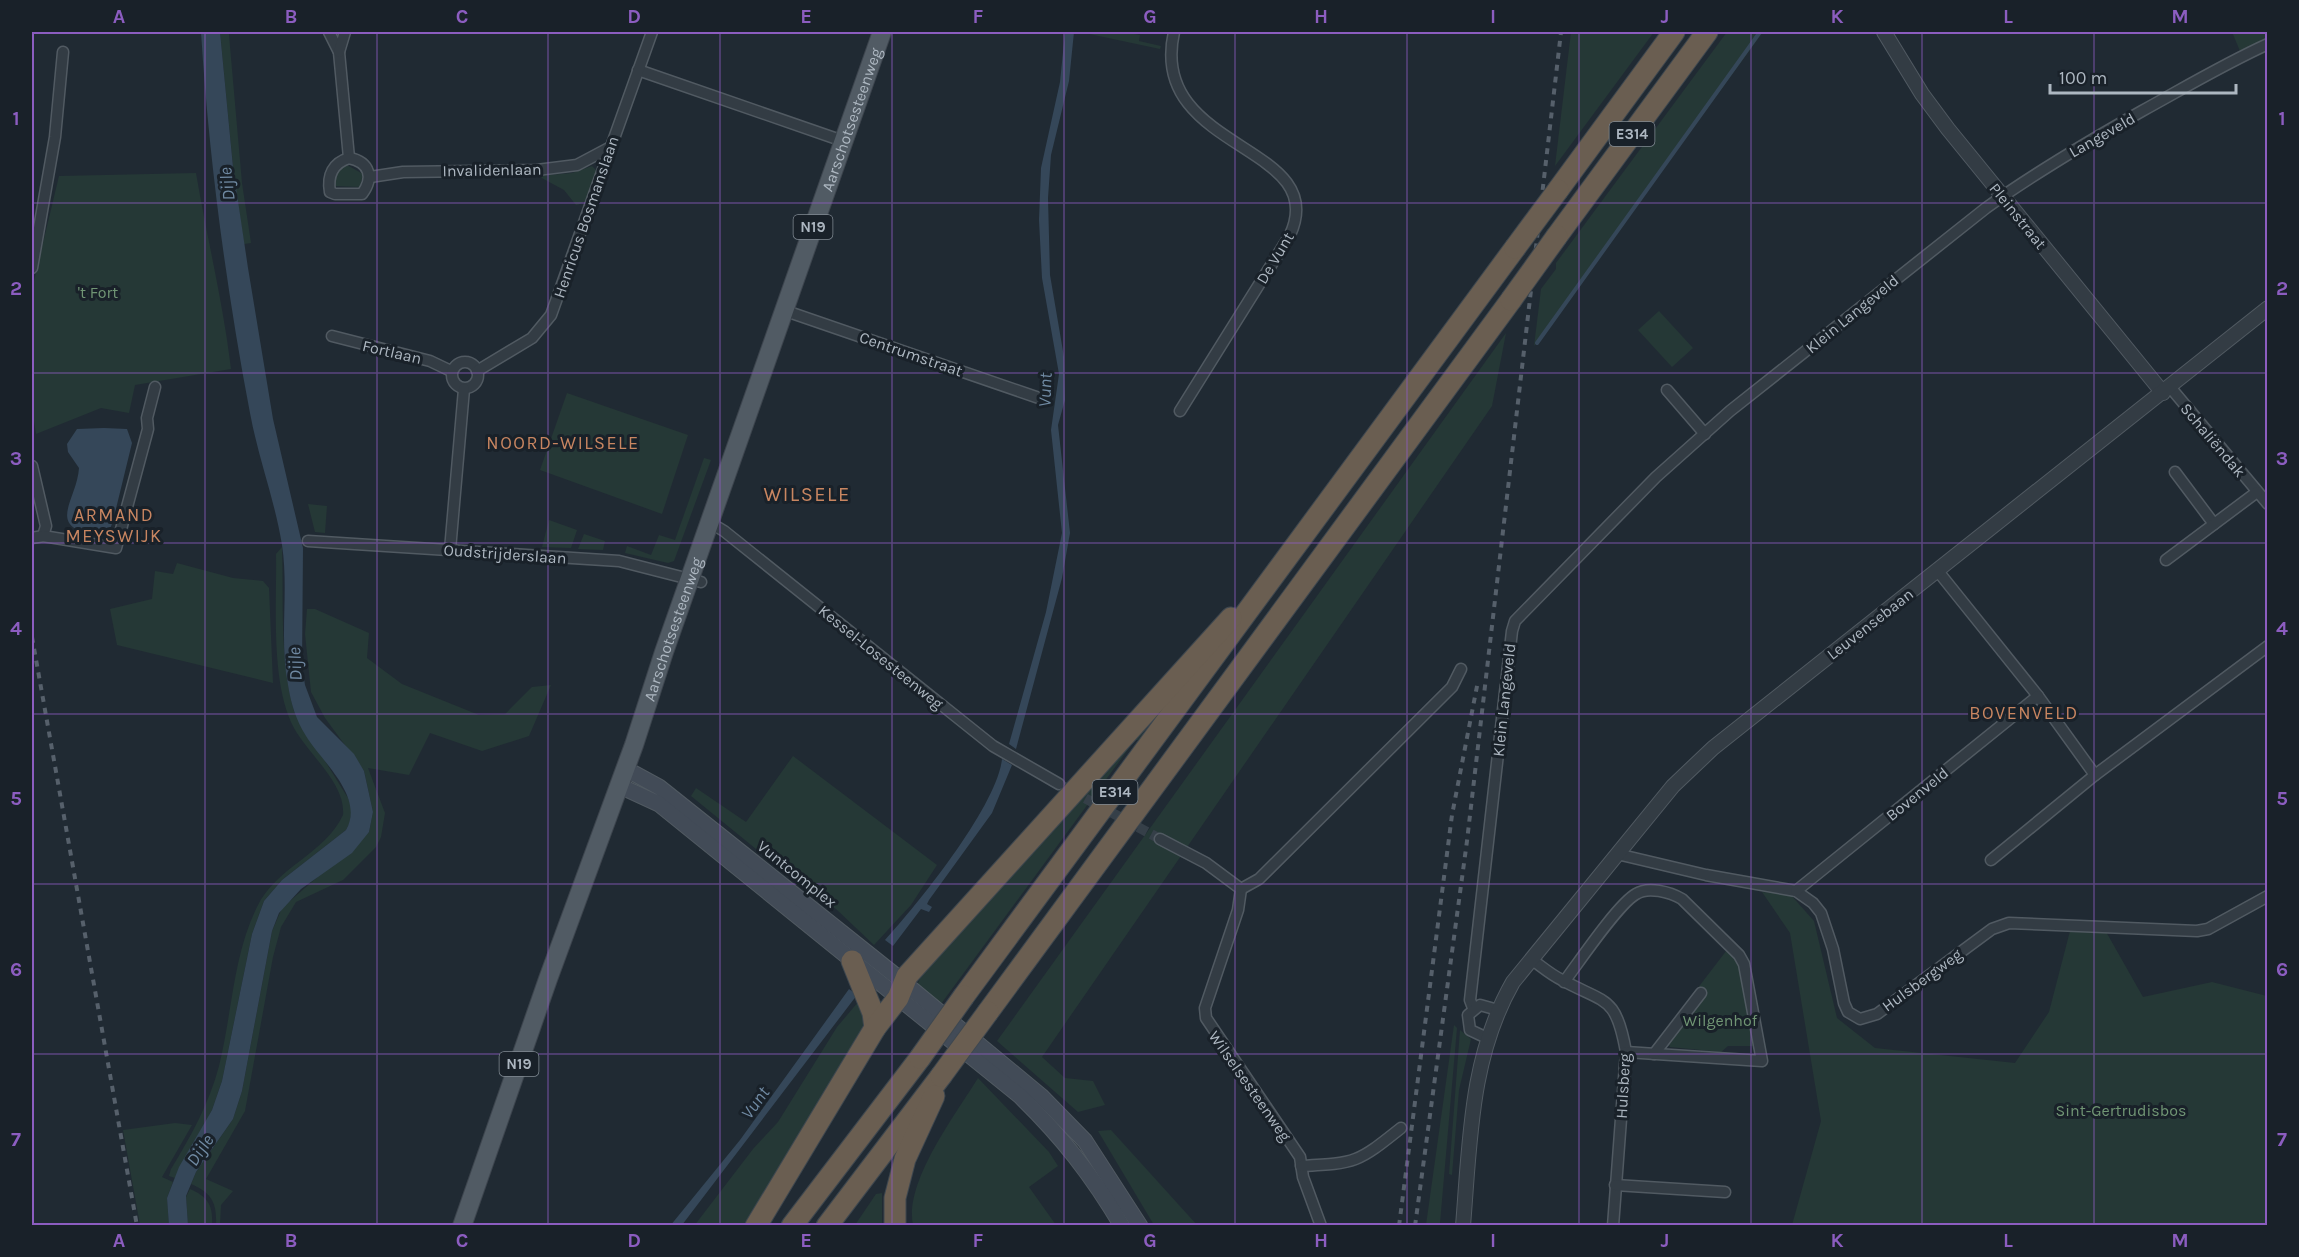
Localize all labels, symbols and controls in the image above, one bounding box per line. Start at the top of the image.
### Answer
text: A [113,5,126,28]
text: B [285,5,297,28]
text: C [456,5,468,28]
text: D [627,5,641,28]
text: E [800,5,812,28]
text: F [973,5,984,28]
text: G [1143,5,1157,28]
text: H [1314,5,1328,28]
text: I [1490,5,1496,28]
text: J [1661,5,1669,28]
text: K [1830,5,1844,28]
text: L [2003,5,2013,28]
text: M [2171,5,2189,28]
street label: Aarschotsesteenweg [817,45,885,194]
scale bar [2050,57,2236,95]
text: 100 m [2059,67,2107,89]
text: 1 [12,107,20,130]
text: 1 [2278,107,2286,130]
street label: Langeveld [2065,108,2139,162]
road number: E314 [1610,122,1654,146]
street label: Henricus Bosmanslaan [549,134,623,300]
street label: Invalidenlaan [442,160,542,180]
water label: Dijle [214,166,240,202]
street label: Pleinstraat [1985,179,2051,253]
road number: N19 [794,215,832,239]
street label: De Vunt [1252,229,1298,287]
street label: Klein Langeveld [1802,271,1902,357]
text: 2 [10,277,22,300]
text: 2 [2276,277,2288,300]
park label: 't Fort [78,283,118,302]
street label: Centrumstraat [857,327,965,381]
street label: Fortlaan [361,336,423,368]
water label: Vunt [1033,371,1057,408]
street label: Schaliëndak [2177,399,2249,481]
district label: NOORD-WILSELE [486,432,640,454]
text: 3 [10,447,22,470]
text: 3 [2276,447,2288,470]
district label: WILSELE [763,483,851,506]
district label: ARMAND MEYSWIJK [66,504,162,547]
street label: Oudstrijderslaan [443,540,567,568]
street label: Aarschotsesteenweg [639,555,706,704]
street label: Leuvensebaan [1823,584,1917,664]
street label: Kessel-Losesteenweg [815,601,947,713]
text: 4 [10,617,22,640]
text: 4 [2276,617,2288,640]
street label: Klein Langeveld [1489,642,1519,758]
water label: Dijle [283,647,307,681]
district label: BOVENVELD [1969,702,2079,724]
street label: Bovenveld [1882,763,1952,825]
road number: E314 [1092,780,1138,804]
text: 5 [10,787,22,810]
text: 5 [2276,787,2288,810]
street label: Vuntcomplex [753,836,841,912]
street label: Hulsbergweg [1878,945,1966,1015]
text: 6 [10,958,22,981]
text: 6 [2276,958,2288,981]
park label: Wilgenhof [1683,1011,1758,1030]
street label: Wilselsesteenweg [1205,1027,1295,1145]
road number: N19 [500,1052,538,1076]
street label: Hulsberg [1612,1053,1634,1119]
water label: Vunt [736,1082,775,1124]
park label: Sint-Gertrudisbos [2056,1101,2186,1120]
text: 7 [11,1128,21,1151]
text: 7 [2277,1128,2287,1151]
water label: Dijle [182,1130,218,1170]
text: A [113,1229,126,1252]
text: B [285,1229,297,1252]
text: C [456,1229,468,1252]
text: D [627,1229,641,1252]
text: E [800,1229,812,1252]
text: F [973,1229,984,1252]
text: G [1143,1229,1157,1252]
text: H [1314,1229,1328,1252]
text: I [1490,1229,1496,1252]
text: J [1661,1229,1669,1252]
text: K [1830,1229,1844,1252]
text: L [2003,1229,2013,1252]
text: M [2171,1229,2189,1252]

